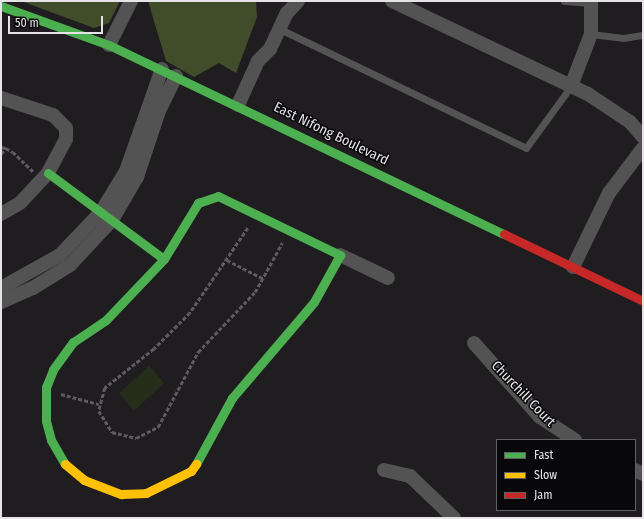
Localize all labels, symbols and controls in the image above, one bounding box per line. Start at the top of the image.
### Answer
scale bar [10,8,105,34]
text: 50 m [15,16,39,30]
street label: East Nifong Boulevard [271,99,391,169]
street label: Churchill Court [488,358,558,430]
legend [496,439,636,511]
text: Fast [534,448,553,462]
text: Slow [534,468,557,482]
text: Jam [534,488,552,502]

